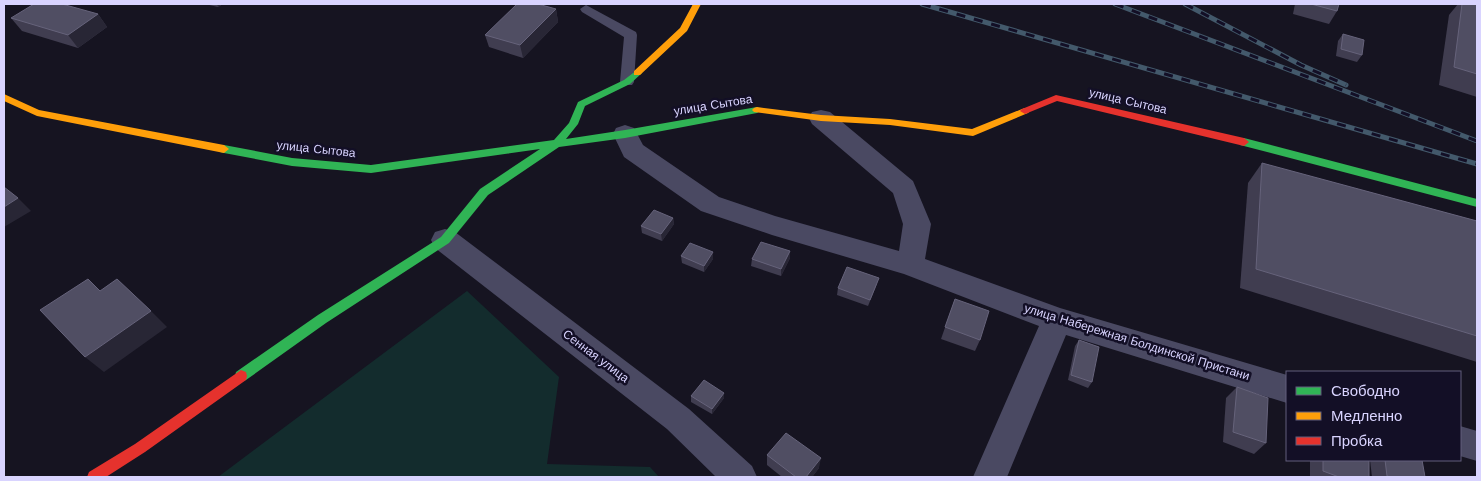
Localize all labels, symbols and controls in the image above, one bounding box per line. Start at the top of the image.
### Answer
street label: улица Сытова [1088,85,1169,117]
street label: улица Сытова [673,92,754,118]
street label: улица Сытова [276,138,356,160]
street label: улица Набережная Болдинской Пристани [1023,301,1251,383]
street label: Сенная улица [560,327,632,386]
legend [1286,371,1461,461]
text: Свободно [1331,382,1400,400]
text: Медленно [1331,407,1402,425]
text: Пробка [1331,432,1383,450]

